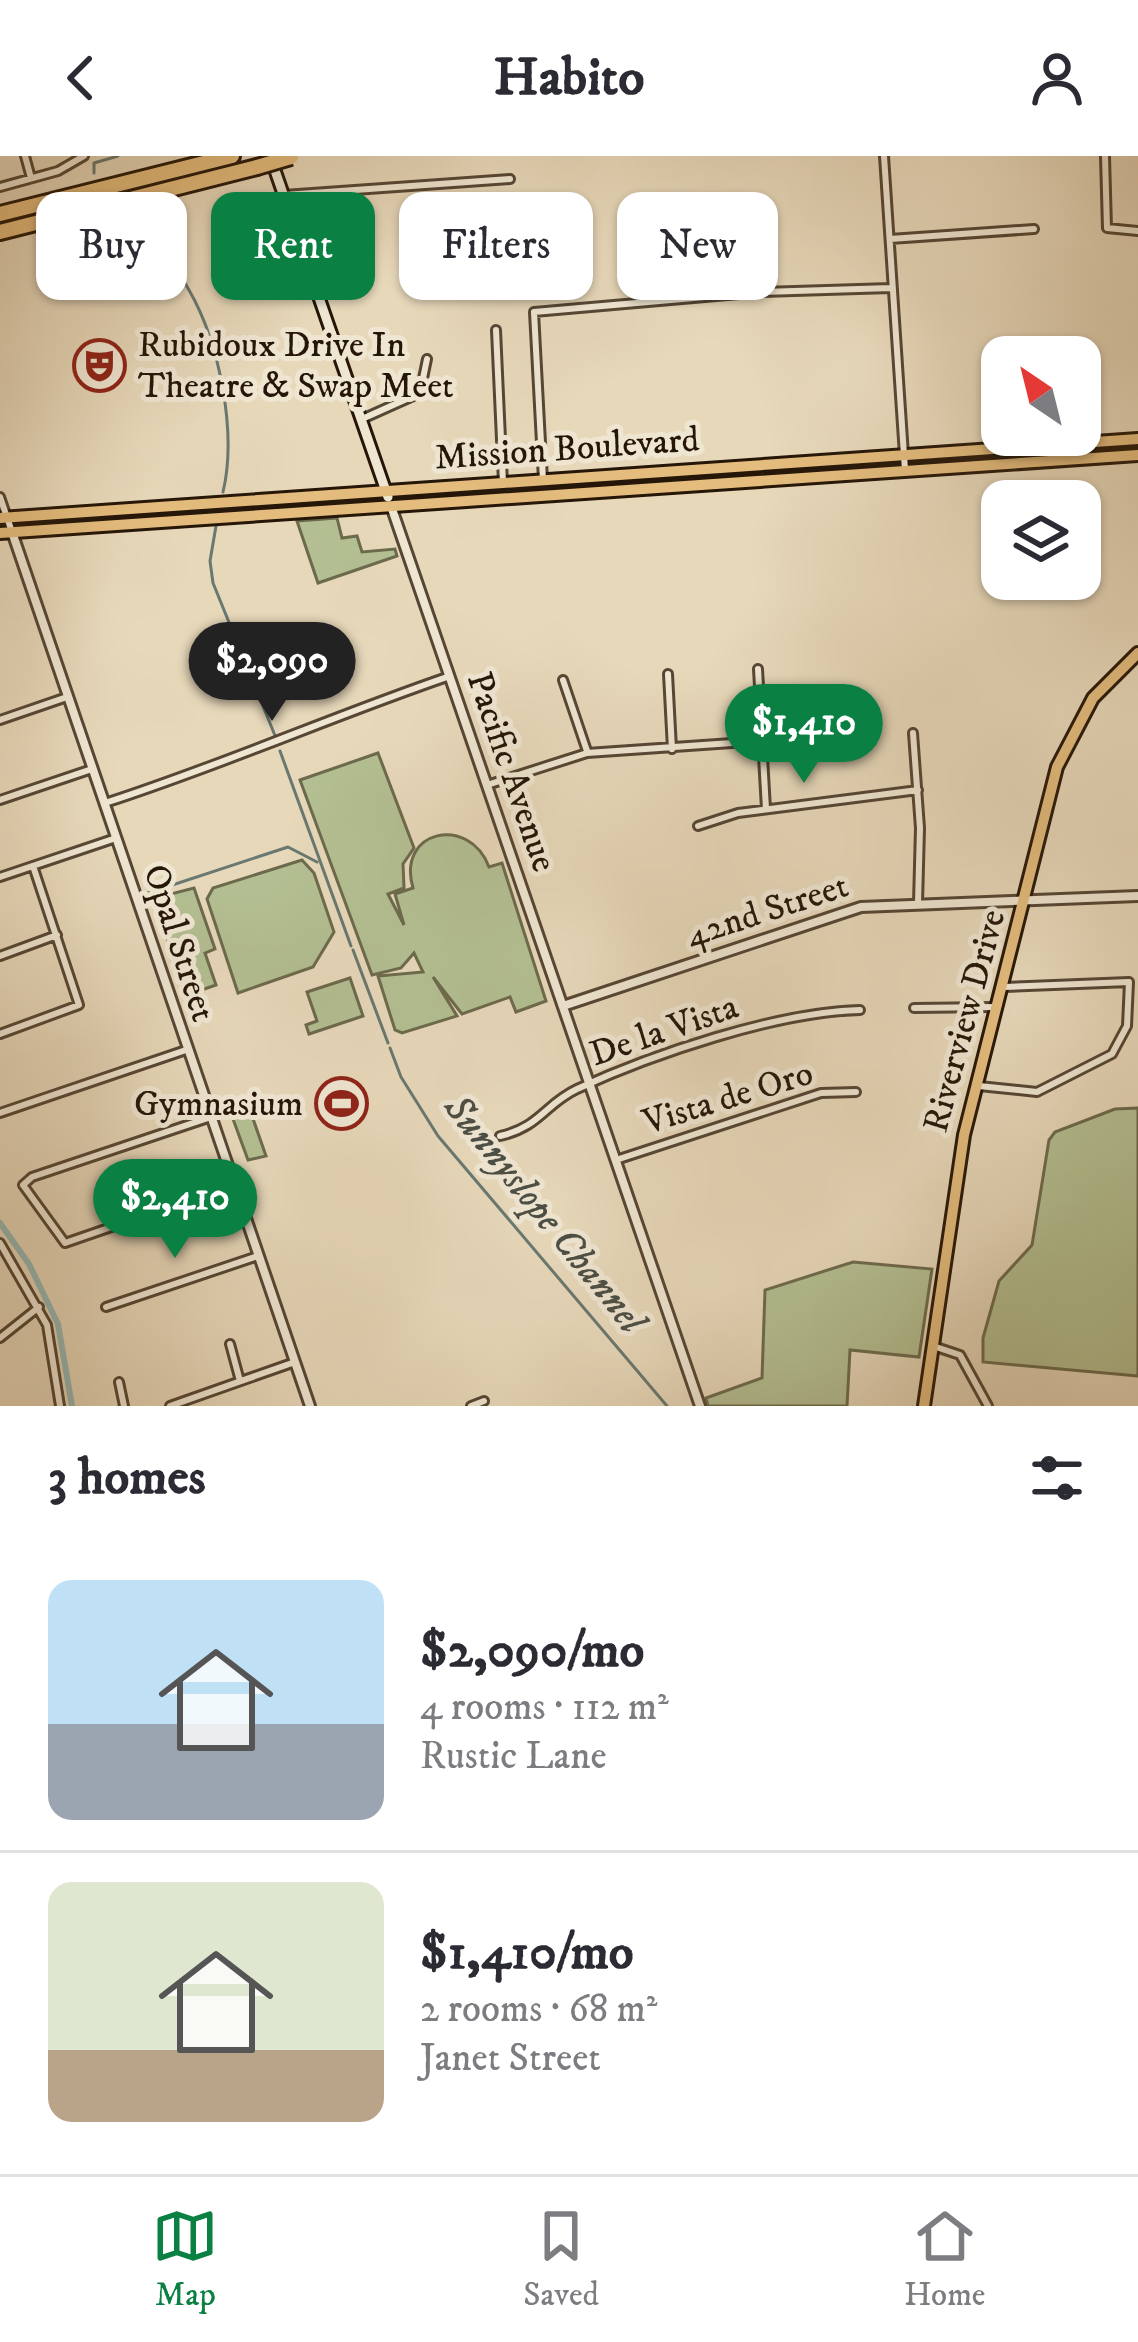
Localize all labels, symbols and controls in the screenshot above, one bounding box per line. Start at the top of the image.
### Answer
icon: back [48,45,114,111]
text: Habito [494,45,644,112]
icon: person [1024,45,1090,111]
chip: Buy [36,192,187,300]
chip: Rent [211,192,375,300]
chip: Filters [399,192,593,300]
chip: New [617,192,778,300]
place label: Rubidoux Drive In Theatre & Swap Meet [138,323,454,409]
north arrow [981,336,1101,456]
map controls [981,336,1101,600]
theatre icon: Rubidoux Drive In Theatre & Swap Meet [71,338,127,394]
street label: Mission Boulevard [433,417,701,481]
button: layers [981,480,1101,600]
pin: $2,090 [174,622,370,724]
text: $2,090 [216,636,328,685]
street label: Pacific Avenue [456,666,566,878]
pin: $1,410 [706,684,902,786]
text: $1,410 [752,698,856,747]
street label: Opal Street [132,859,226,1027]
street label: 42nd Street [680,864,854,958]
street label: Riverview Drive [914,905,1016,1137]
street label: De la Vista [584,984,745,1077]
street label: Vista de Oro [637,1051,818,1145]
sports icon: Gymnasium [314,1076,370,1132]
place label: Gymnasium [134,1082,303,1127]
water label: Sunnyslope Channel [432,1084,658,1346]
pin: $2,410 [77,1159,273,1261]
text: $2,410 [120,1173,230,1222]
icon: filters [1024,1445,1090,1511]
text: 3 homes [48,1446,206,1510]
text: $2,090/mo [420,1619,644,1683]
icon: home [144,1628,288,1772]
text: 4 rooms · 112 m² [420,1683,669,1732]
text: Rustic Lane [420,1732,607,1781]
text: $1,410/mo [420,1921,633,1985]
icon: home [144,1930,288,2074]
text: 2 rooms · 68 m² [420,1985,657,2034]
text: Janet Street [420,2034,601,2083]
tab: Map [152,2203,218,2316]
tab: Saved [523,2203,599,2316]
tab: Home [904,2203,986,2316]

